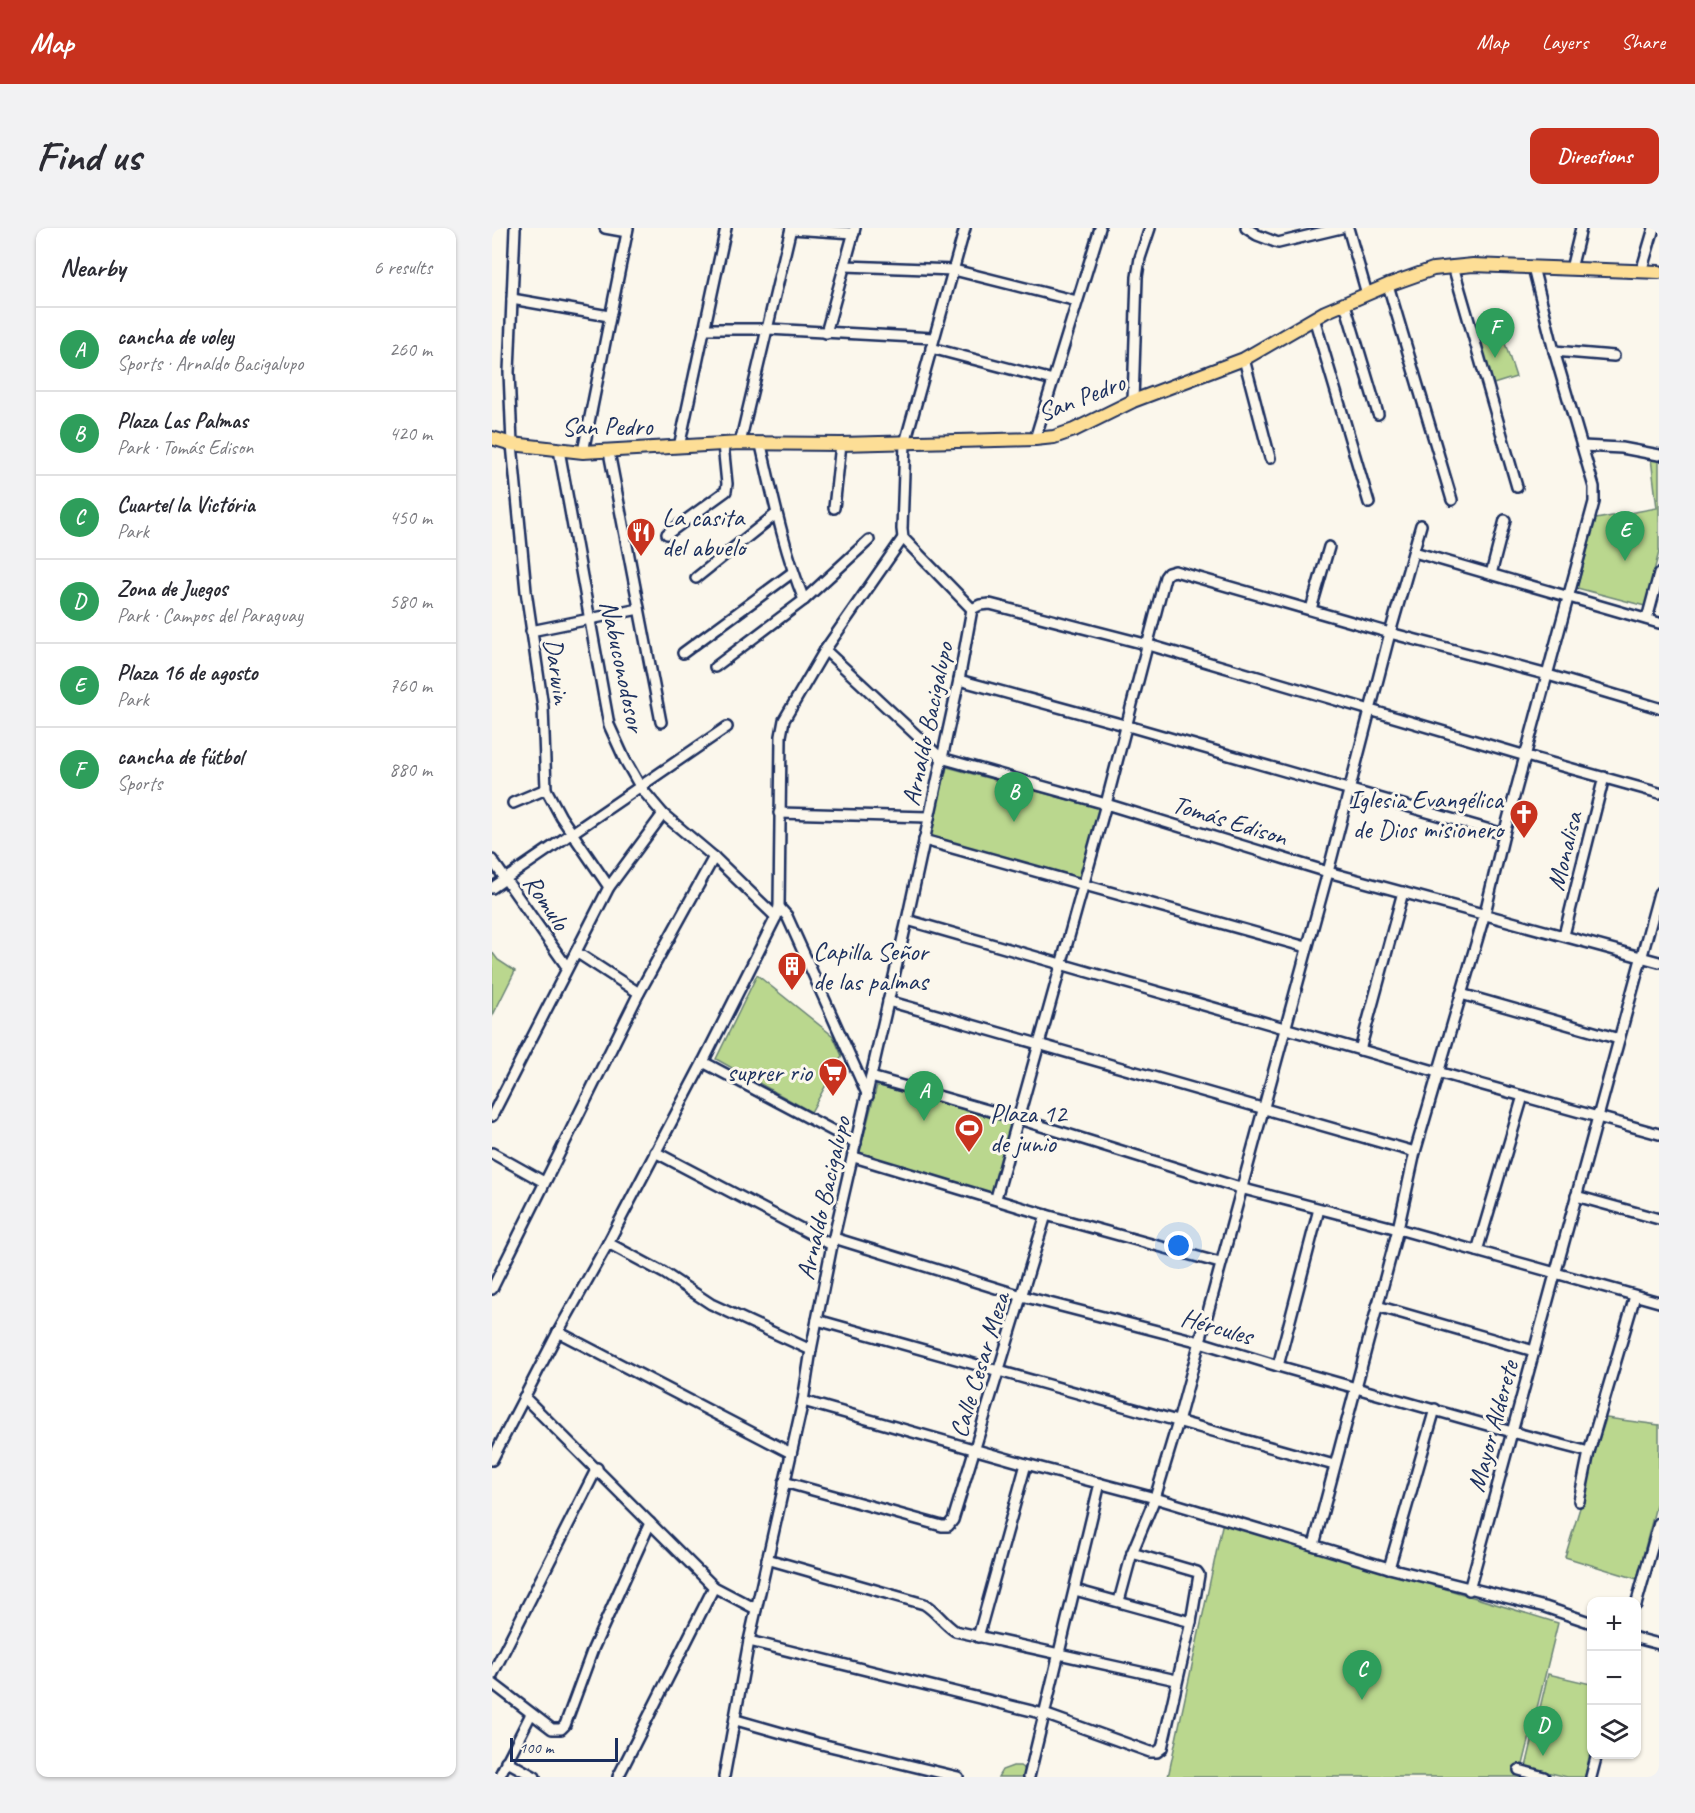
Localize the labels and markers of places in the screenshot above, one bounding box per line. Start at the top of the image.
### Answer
pin: F [1476,308,1514,358]
place label: La casita del abuelo [662,501,748,564]
pin: E [1606,512,1644,561]
restaurant icon: La casita del abuelo [625,516,657,558]
pin: B [994,772,1034,822]
place label: Iglesia Evangélica de Dios misionero [1349,783,1506,846]
church icon: Iglesia Evangélica de Dios misionero [1508,798,1540,840]
place label: Capilla Señor de las palmas [813,935,931,998]
building icon: Capilla Señor de las palmas [776,950,808,992]
place label: suprer rio [727,1056,814,1089]
supermarket icon: suprer rio [817,1056,849,1098]
pin: A [904,1072,944,1121]
place label: Plaza 12 de junio [990,1097,1069,1160]
sports icon: Plaza 12 de junio [953,1112,985,1154]
pin: C [1342,1650,1382,1700]
pin: D [1524,1706,1562,1756]

